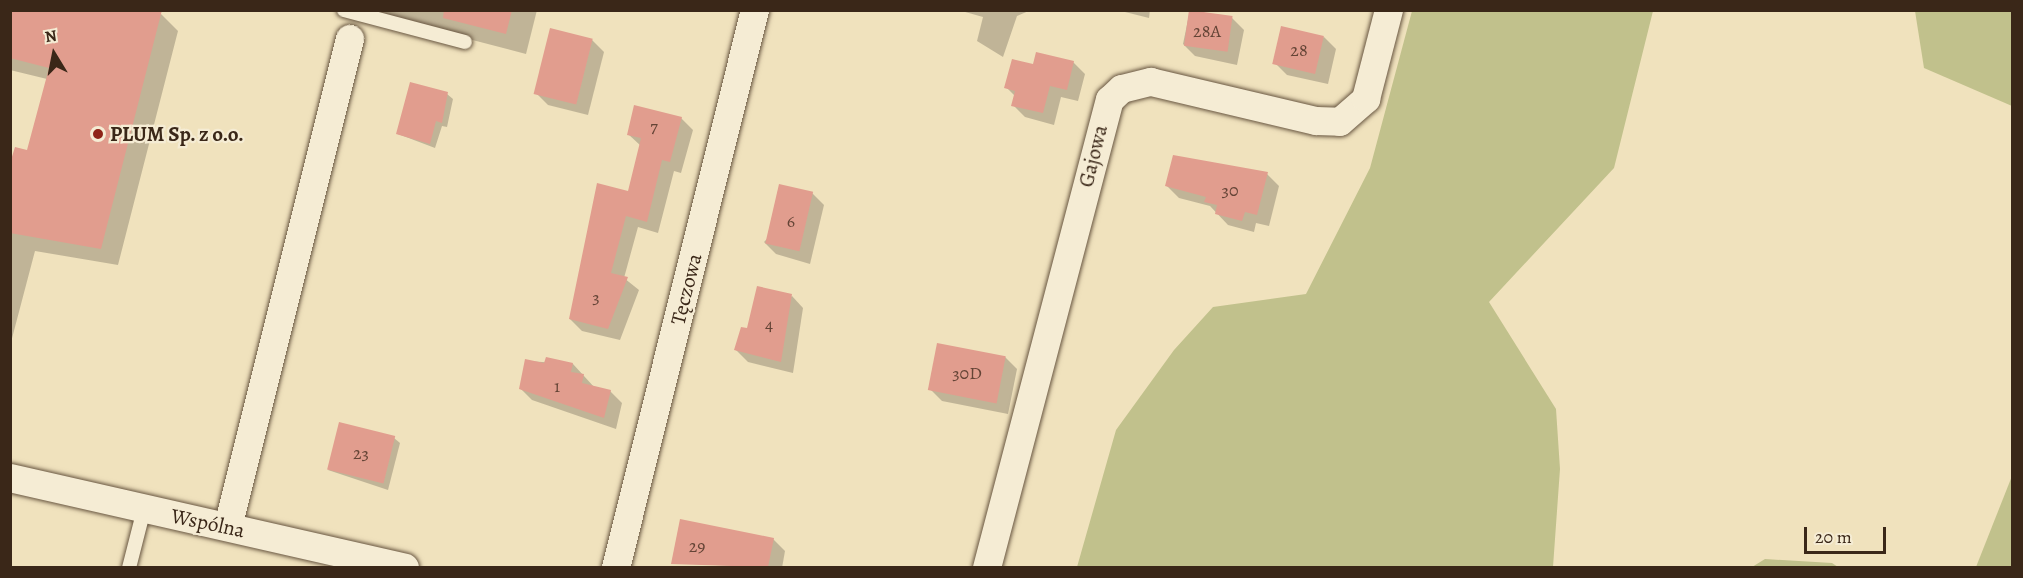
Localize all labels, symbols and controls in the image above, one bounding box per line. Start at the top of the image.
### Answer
house number: 28A [1193,20,1221,42]
north arrow [24,24,84,84]
text: N [43,24,59,48]
house number: 28 [1290,39,1308,61]
house number: 7 [650,115,658,137]
place label: PLUM Sp. z o.o. [110,121,244,147]
street label: Gajowa [1073,122,1113,190]
marker: PLUM Sp. z o.o. [91,127,105,141]
house number: 30 [1221,179,1239,201]
house number: 6 [787,210,795,232]
street label: Tęczowa [665,251,707,327]
house number: 3 [592,286,600,308]
house number: 4 [765,313,773,335]
house number: 30D [952,362,982,384]
house number: 1 [554,375,560,397]
house number: 23 [353,442,369,464]
street label: Wspólna [169,503,247,543]
scale bar [1807,515,1890,553]
text: 20 m [1815,525,1852,549]
house number: 29 [689,535,705,557]

